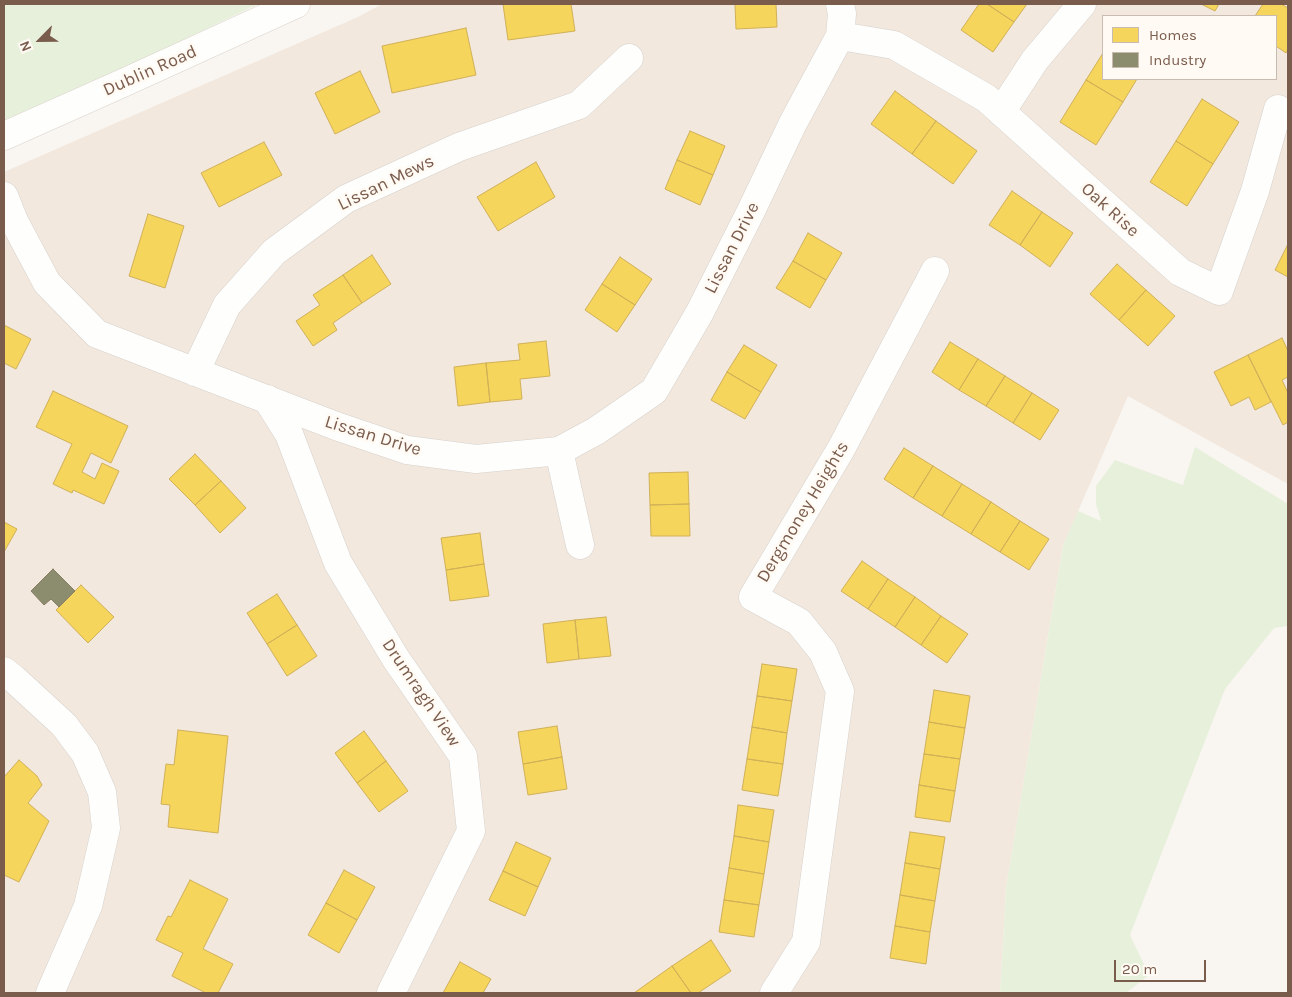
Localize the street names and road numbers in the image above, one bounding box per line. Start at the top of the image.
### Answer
street label: Dublin Road [100,41,200,101]
street label: Lissan Mews [334,150,438,216]
street label: Oak Rise [1076,178,1144,242]
street label: Lissan Drive [700,199,764,297]
street label: Lissan Drive [322,411,424,461]
street label: Dergmoney Heights [752,438,854,586]
street label: Drumragh View [377,635,465,751]

